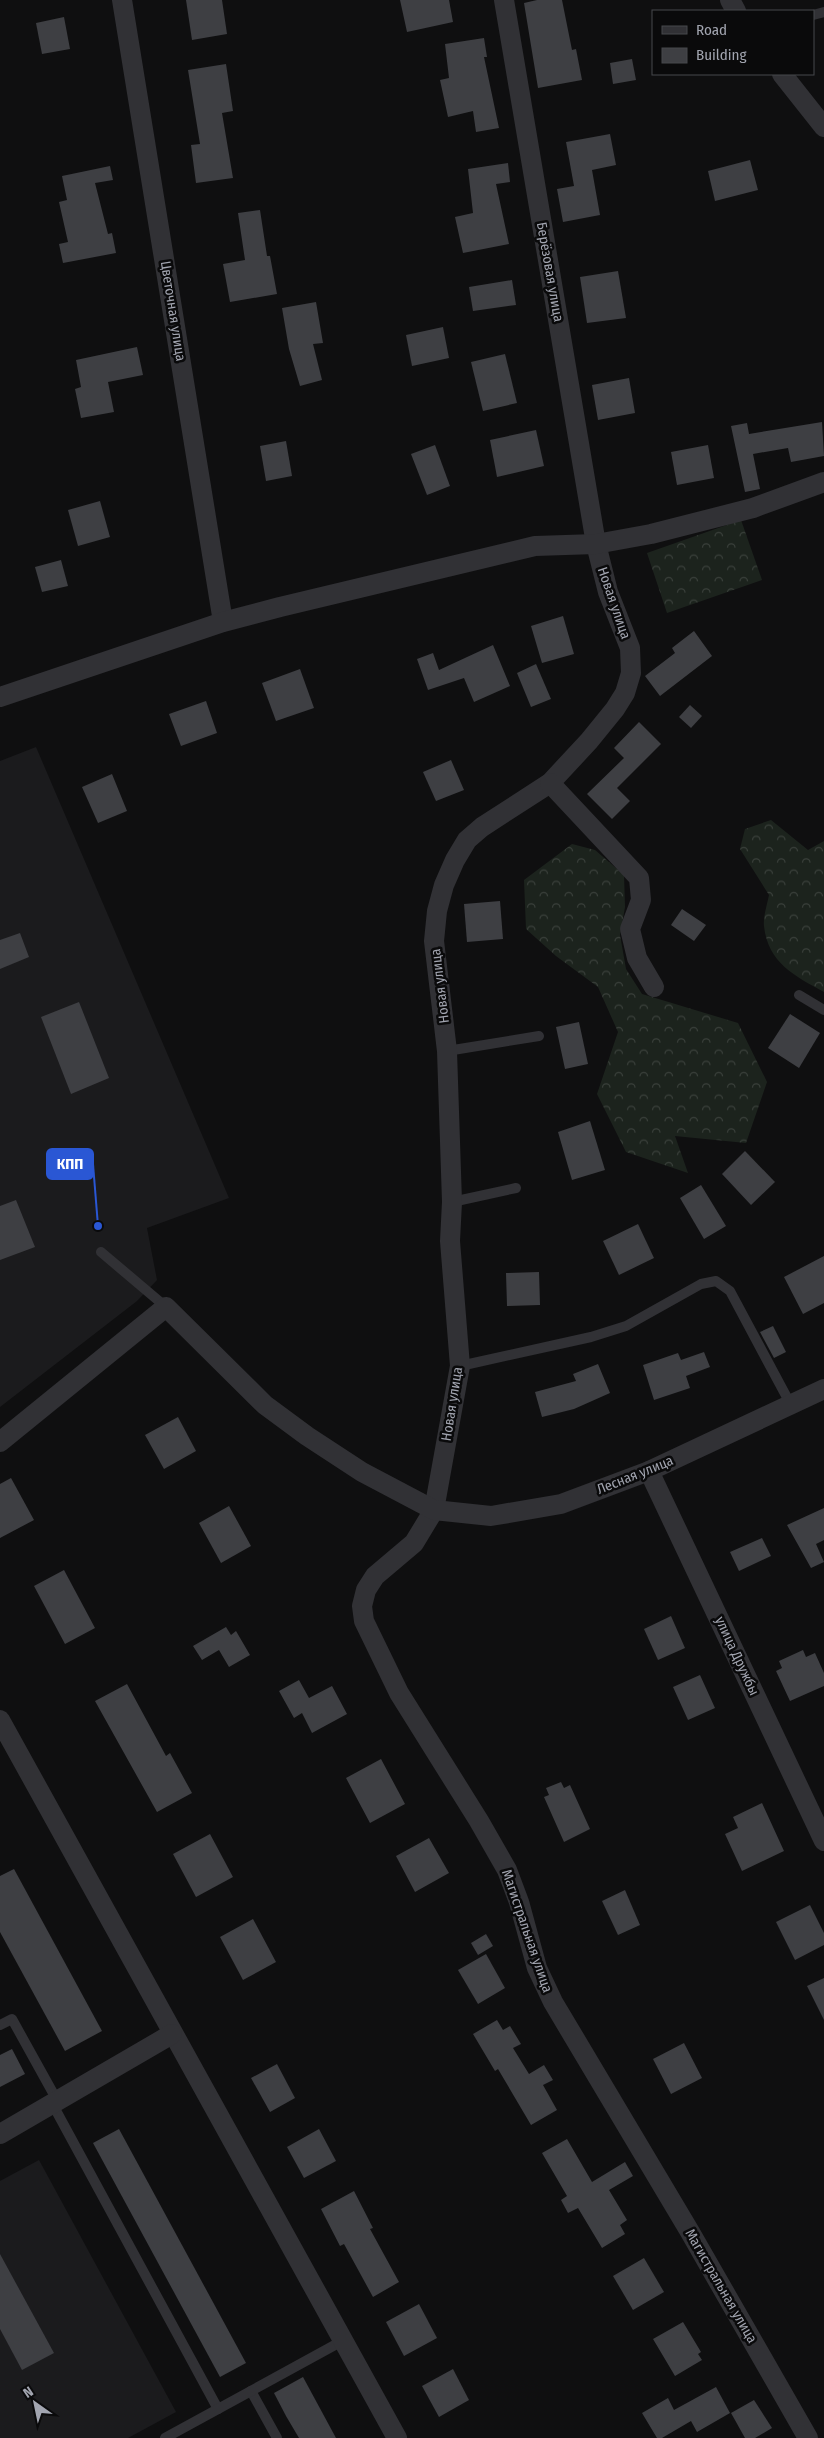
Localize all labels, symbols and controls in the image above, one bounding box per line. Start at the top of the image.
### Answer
legend [652,10,814,75]
text: Road [696,21,727,39]
text: Building [696,46,747,64]
street label: Берёзовая улица [533,221,567,323]
street label: Цветочная улица [157,260,189,362]
street label: Новая улица [594,565,634,641]
street label: Новая улица [427,948,453,1024]
callout: КПП [47,1149,93,1179]
text: КПП [57,1155,83,1173]
street label: Новая улица [438,1366,466,1442]
street label: Лесная улица [594,1452,676,1498]
street label: улица Дружбы [711,1614,763,1698]
street label: Магистральная улица [498,1867,556,1995]
street label: Магистральная улица [681,2226,761,2346]
north arrow [10,2378,60,2428]
text: N [20,2383,36,2402]

